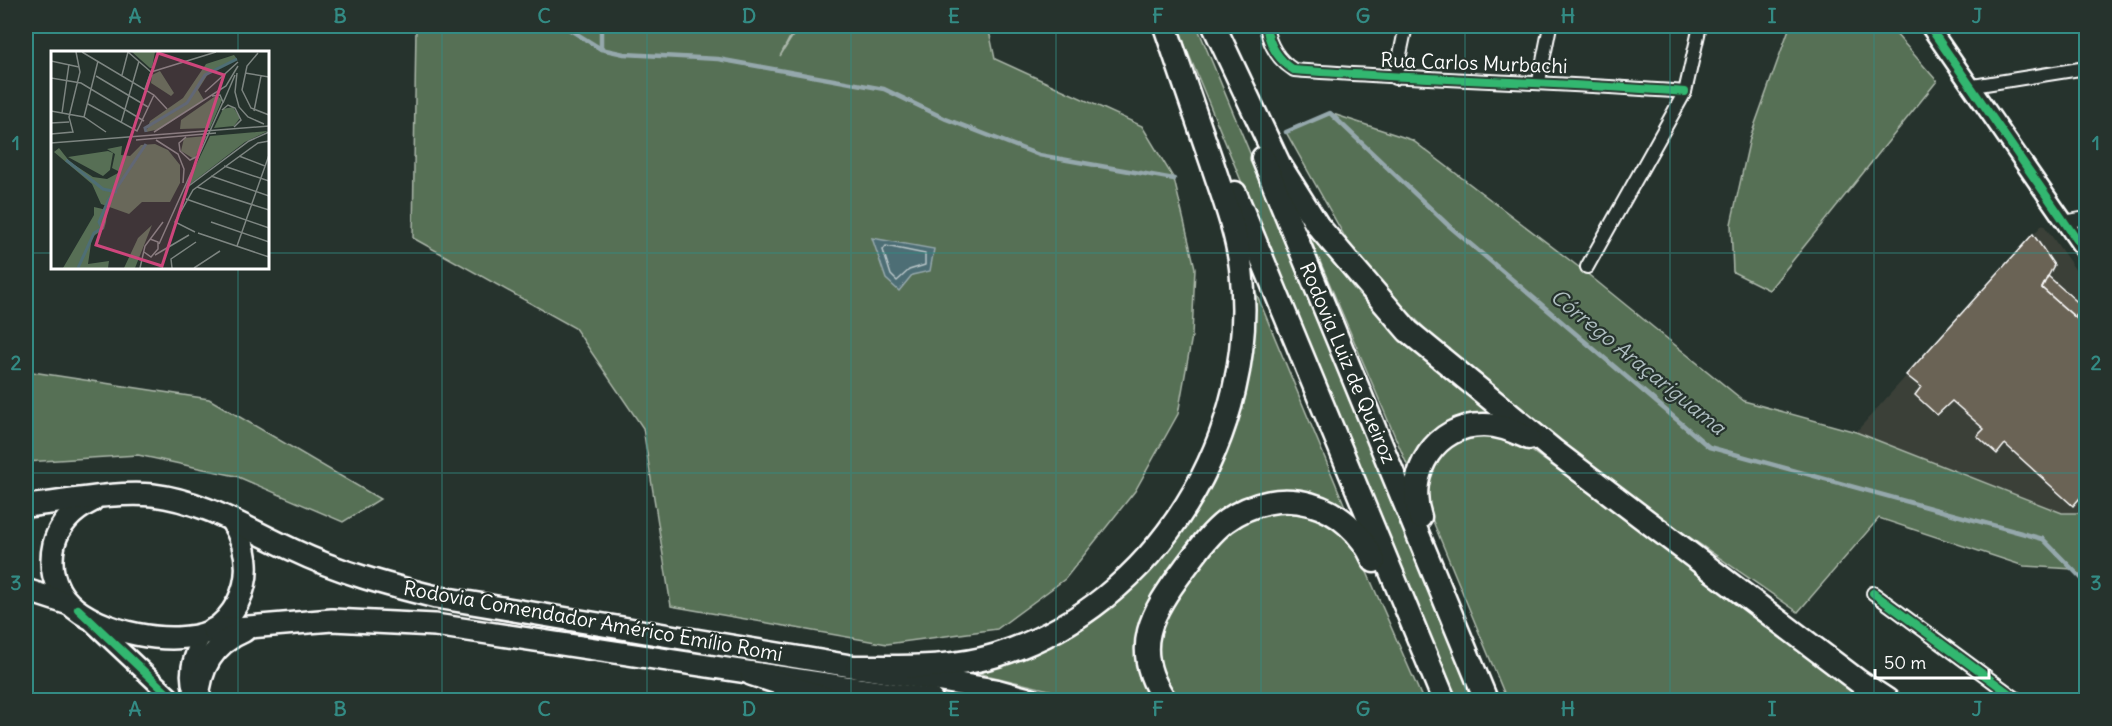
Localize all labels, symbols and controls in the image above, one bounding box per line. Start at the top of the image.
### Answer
text: A [129,3,142,28]
text: B [333,3,347,28]
text: C [537,3,551,28]
text: D [742,3,756,28]
text: E [948,3,960,28]
text: F [1152,3,1164,28]
text: G [1356,3,1370,28]
text: H [1561,3,1575,28]
text: I [1768,3,1777,28]
text: J [1972,3,1983,28]
street label: Rua Carlos Murbachi [1380,47,1568,78]
inset map [51,51,268,268]
text: 1 [12,130,20,155]
text: 1 [2092,130,2100,155]
street label: Rodovia Luiz de Queiroz [1295,258,1402,467]
water label: Córrego Araçariguama [1545,283,1732,441]
text: 2 [11,350,22,375]
text: 2 [2091,350,2102,375]
text: 3 [10,570,22,595]
text: 3 [2090,570,2102,595]
street label: Rodovia Comendador Américo Emílio Romi [402,575,785,666]
scale bar [1875,642,1989,680]
text: 50 m [1884,651,1926,674]
text: A [129,696,142,721]
text: B [333,696,347,721]
text: C [537,696,551,721]
text: D [742,696,756,721]
text: E [948,696,960,721]
text: F [1152,696,1164,721]
text: G [1356,696,1370,721]
text: H [1561,696,1575,721]
text: I [1768,696,1777,721]
text: J [1972,696,1983,721]

